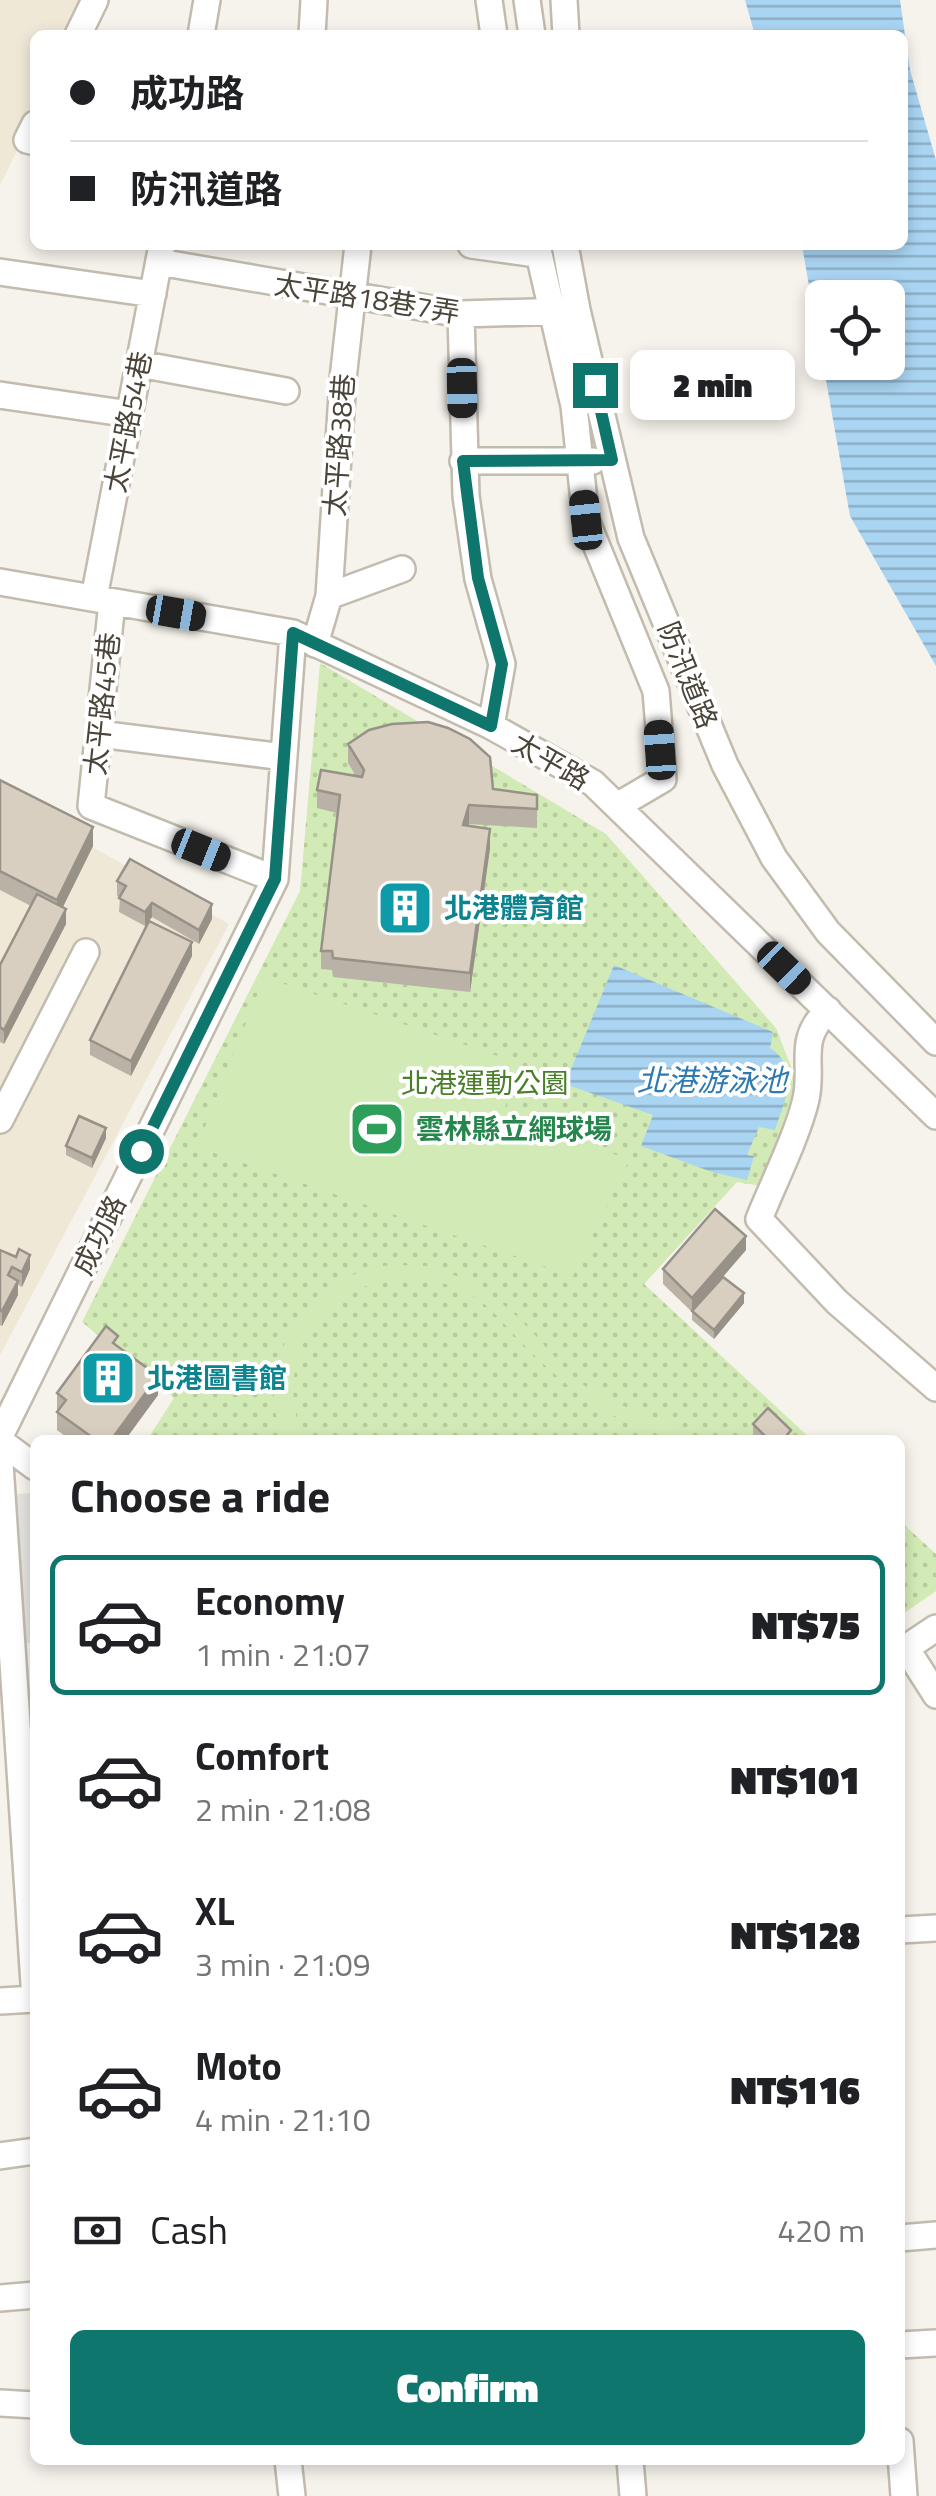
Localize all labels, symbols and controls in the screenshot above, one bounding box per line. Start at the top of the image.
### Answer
text: 成功路 [130,64,244,122]
text: 防汛道路 [130,160,282,218]
street label: 太平路18巷7弄 [271,262,463,333]
map controls [805,280,905,380]
button: locate [805,280,905,380]
street label: 太平路54巷 [93,347,162,496]
callout: 2 min [630,350,795,420]
car [446,358,478,418]
text: 2 min [673,361,752,409]
route end [573,363,618,408]
street label: 太平路38巷 [312,372,365,518]
car [568,489,604,551]
car [144,593,208,633]
street label: 防汛道路 [648,615,729,735]
street label: 太平路45巷 [73,630,130,777]
car [643,719,677,781]
street label: 太平路 [504,721,598,800]
car [168,825,234,875]
building icon: 北港體育館 [375,878,435,938]
place label: 北港體育館 [444,886,584,929]
car [752,936,816,1000]
water label: 北港游泳池 [637,1057,790,1103]
park label: 北港運動公園 [401,1061,569,1104]
sports icon: 雲林縣立網球場 [347,1099,407,1159]
place label: 雲林縣立網球場 [416,1107,612,1150]
route start [119,1129,164,1174]
street label: 成功路 [61,1188,136,1282]
building icon: 北港圖書館 [78,1348,138,1408]
place label: 北港圖書館 [147,1356,287,1399]
text: Choose a ride [70,1461,330,1529]
text: Economy [195,1572,345,1630]
icon: car [75,1580,165,1670]
text: NT$75 [751,1596,860,1654]
text: 1 min · 21:07 [195,1630,371,1678]
text: Comfort [195,1727,329,1785]
icon: car [75,1735,165,1825]
text: NT$101 [731,1751,860,1809]
text: 2 min · 21:08 [195,1785,371,1833]
text: XL [195,1882,235,1940]
icon: car [75,1890,165,1980]
text: NT$128 [731,1906,860,1964]
text: 3 min · 21:09 [195,1940,371,1988]
text: Moto [195,2037,282,2095]
icon: car [75,2045,165,2135]
text: NT$116 [731,2061,860,2119]
text: 4 min · 21:10 [195,2095,371,2143]
text: Cash [150,2201,228,2259]
icon: cash [70,2203,125,2258]
text: 420 m [777,2206,865,2254]
button: Confirm [70,2330,865,2445]

